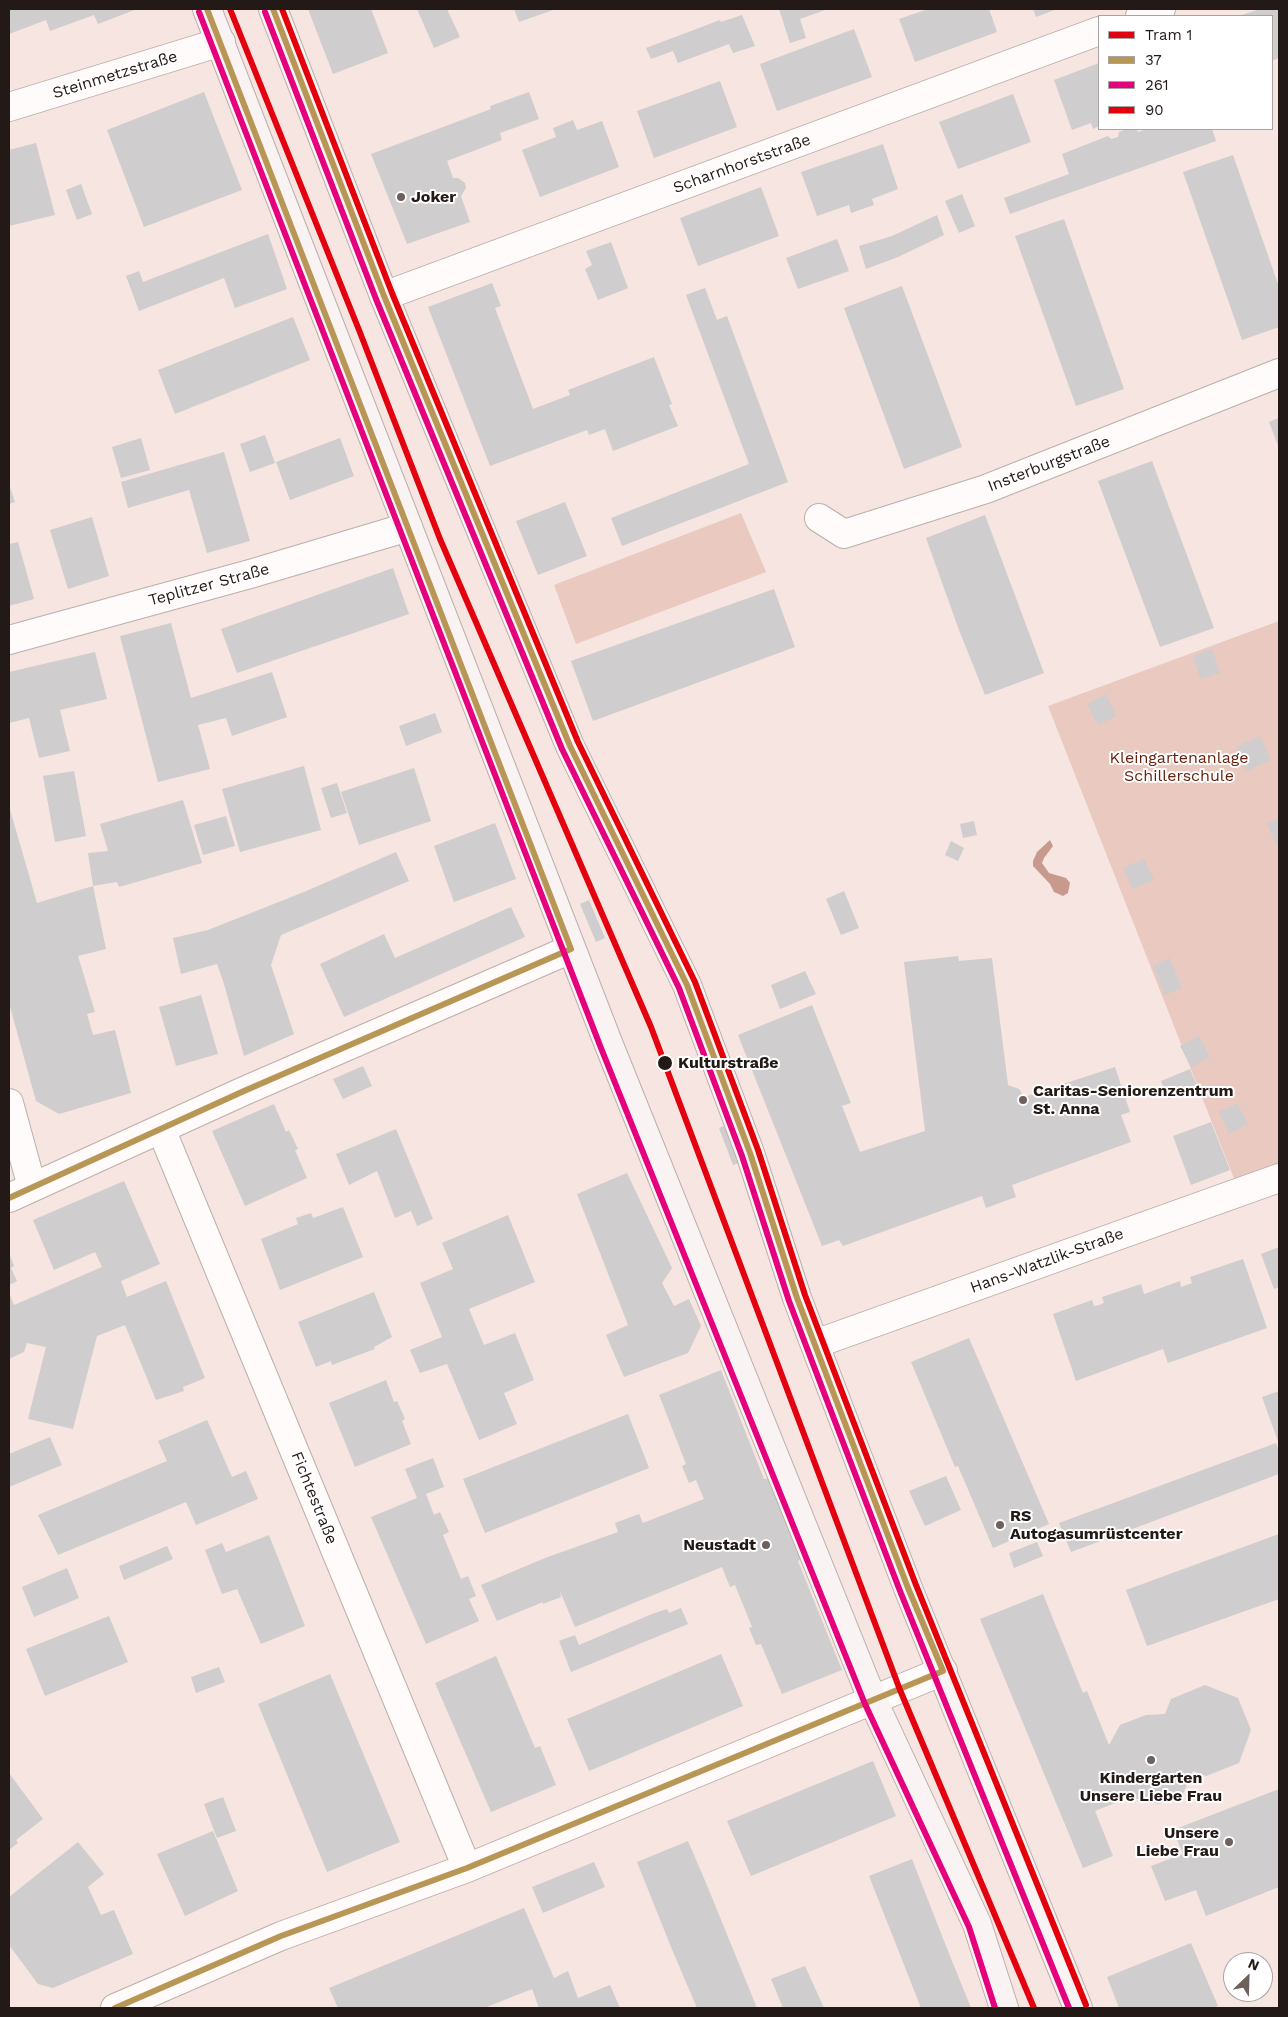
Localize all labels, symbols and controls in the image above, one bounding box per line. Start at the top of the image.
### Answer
legend [1098,15,1273,130]
text: Tram 1 [1145,26,1192,44]
street label: Steinmetzstraße [50,47,180,103]
text: 37 [1145,51,1162,69]
text: 261 [1145,76,1169,94]
text: 90 [1145,101,1164,119]
street label: Scharnhorststraße [671,130,813,198]
place label: Joker [411,187,456,207]
marker: Joker [395,191,407,203]
street label: Insterburgstraße [985,432,1113,496]
street label: Teplitzer Straße [147,560,271,610]
park label: Kleingartenanlage Schillerschule [1110,748,1248,786]
place label: Kulturstraße [678,1053,779,1073]
marker: Kulturstraße [656,1054,674,1072]
place label: Caritas-Seniorenzentrum St. Anna [1033,1081,1234,1119]
marker: Caritas-Seniorenzentrum St. Anna [1017,1094,1029,1106]
street label: Hans-Watzlik-Straße [968,1224,1126,1298]
street label: Fichtestraße [287,1449,341,1547]
place label: RS Autogasumrüstcenter [1010,1506,1183,1544]
marker: RS Autogasumrüstcenter [994,1519,1006,1531]
place label: Neustadt [683,1535,756,1555]
marker: Neustadt [760,1539,772,1551]
marker: Kindergarten Unsere Liebe Frau [1145,1754,1157,1766]
place label: Kindergarten Unsere Liebe Frau [1080,1768,1222,1806]
place label: Unsere Liebe Frau [1136,1823,1219,1861]
marker: Unsere Liebe Frau [1223,1836,1235,1848]
north arrow [1223,1952,1273,2002]
text: N [1246,1955,1262,1974]

